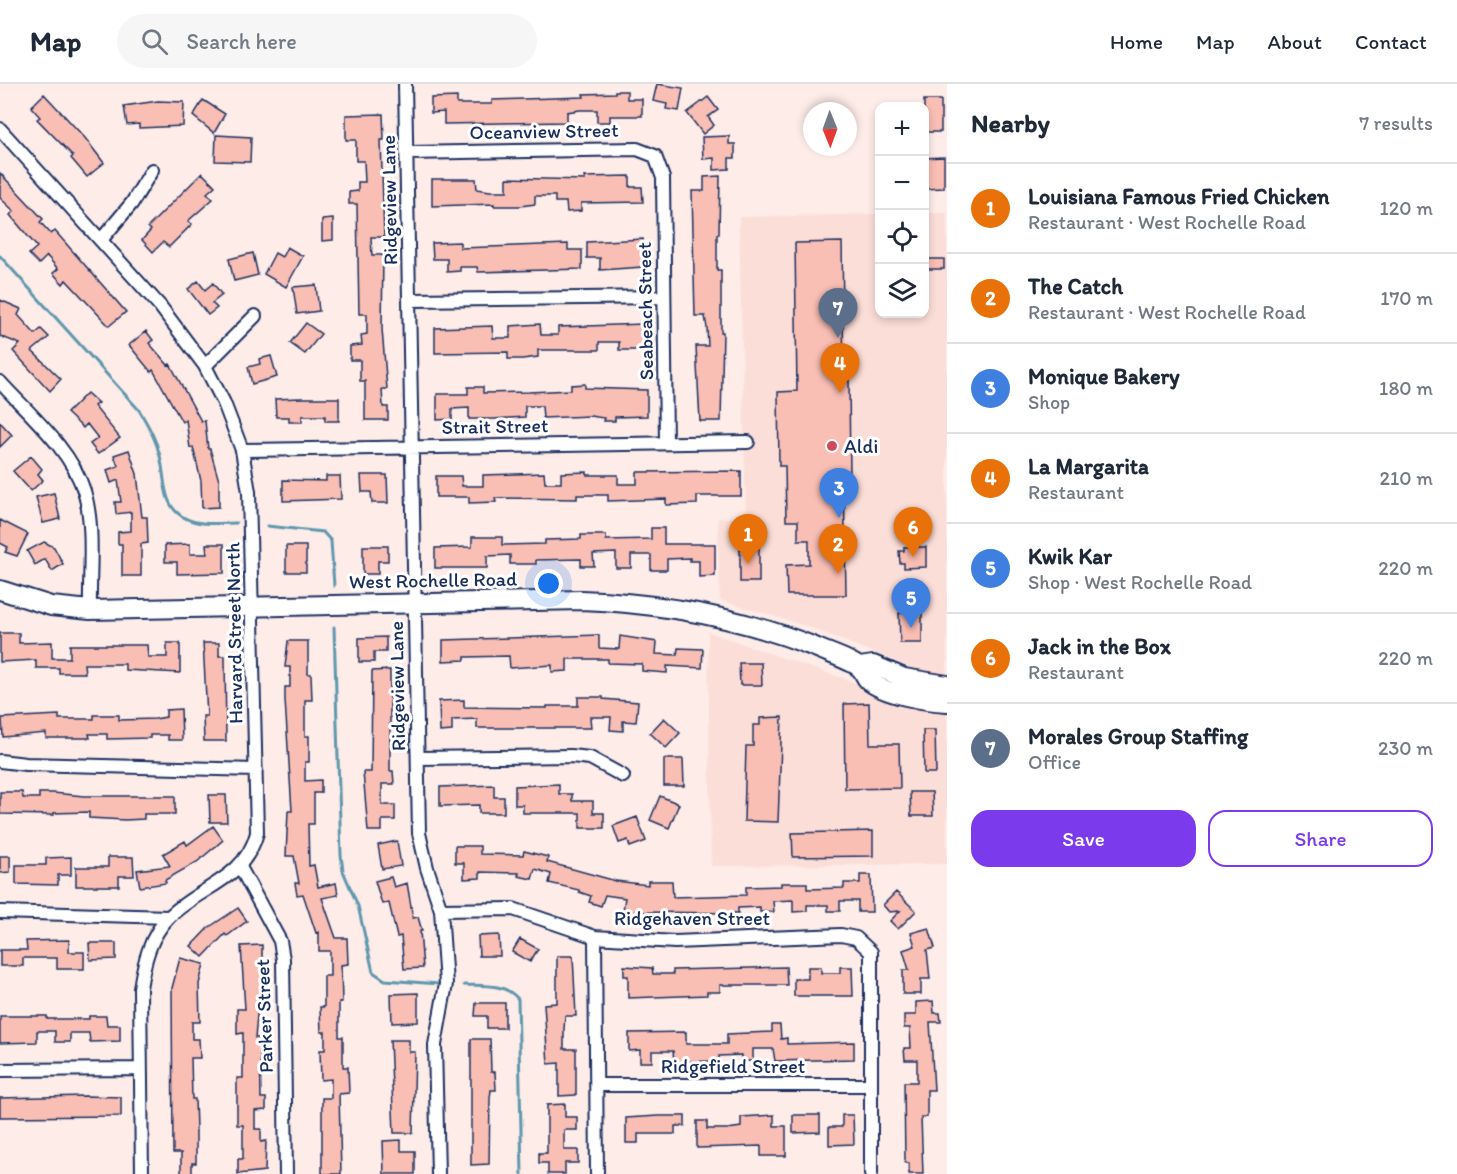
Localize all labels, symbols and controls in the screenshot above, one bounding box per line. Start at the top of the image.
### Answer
search box [117,14,537,68]
text: Map [30,24,81,58]
icon: search [138,25,171,58]
text: Search here [186,28,297,55]
text: Home [1110,29,1163,54]
text: Map [1196,29,1235,54]
text: About [1268,29,1322,54]
text: Contact [1355,29,1427,54]
north arrow [803,102,857,156]
map controls [875,102,929,318]
button: + [875,102,929,156]
text: Nearby [971,107,1050,139]
text: 7 results [1359,111,1433,135]
street label: Oceanview Street [469,118,619,144]
street label: Ridgeview Lane [376,135,402,265]
button: − [875,156,929,210]
text: Louisiana Famous Fried Chicken [1028,183,1329,210]
text: 1 [986,196,995,220]
text: 120 m [1380,196,1433,220]
button: locate [875,210,929,264]
text: Restaurant · West Rochelle Road [1028,210,1306,234]
street label: Seabeach Street [632,242,658,380]
button: layers [875,264,929,318]
text: The Catch [1028,273,1123,300]
text: 2 [985,286,996,310]
text: 170 m [1380,286,1433,310]
pin: 7 [818,288,858,338]
text: Restaurant · West Rochelle Road [1028,300,1306,324]
pin: 4 [820,344,860,393]
text: Monique Bakery [1028,363,1180,390]
text: 3 [985,376,996,400]
text: 180 m [1379,376,1433,400]
text: Shop [1028,390,1070,414]
street label: Strait Street [441,413,549,439]
place label: Aldi [844,434,878,458]
marker: Aldi [825,439,839,453]
text: La Margarita [1028,453,1149,480]
text: 4 [984,466,997,490]
text: 210 m [1380,466,1433,490]
pin: 3 [820,468,858,518]
text: Restaurant [1028,480,1124,504]
pin: 6 [894,508,932,557]
pin: 1 [728,514,768,564]
pin: 2 [818,524,858,574]
street label: Harvard Street North [220,542,248,724]
text: Kwik Kar [1028,543,1112,570]
text: 5 [985,556,996,580]
text: 220 m [1378,556,1433,580]
street label: West Rochelle Road [349,567,517,593]
your location [534,569,563,598]
text: Shop · West Rochelle Road [1028,570,1252,594]
pin: 5 [892,578,930,628]
street label: Ridgeview Lane [384,621,410,751]
text: Jack in the Box [1028,633,1171,660]
text: 6 [985,646,996,670]
text: 220 m [1378,646,1433,670]
text: Restaurant [1028,660,1124,684]
text: Morales Group Staffing [1028,723,1248,750]
text: 7 [986,736,995,760]
text: 230 m [1378,736,1433,760]
text: Office [1028,750,1081,774]
button: Save [971,810,1196,867]
button: Share [1208,810,1433,867]
street label: Ridgehaven Street [614,906,771,930]
street label: Parker Street [250,958,278,1074]
street label: Ridgefield Street [661,1054,805,1078]

